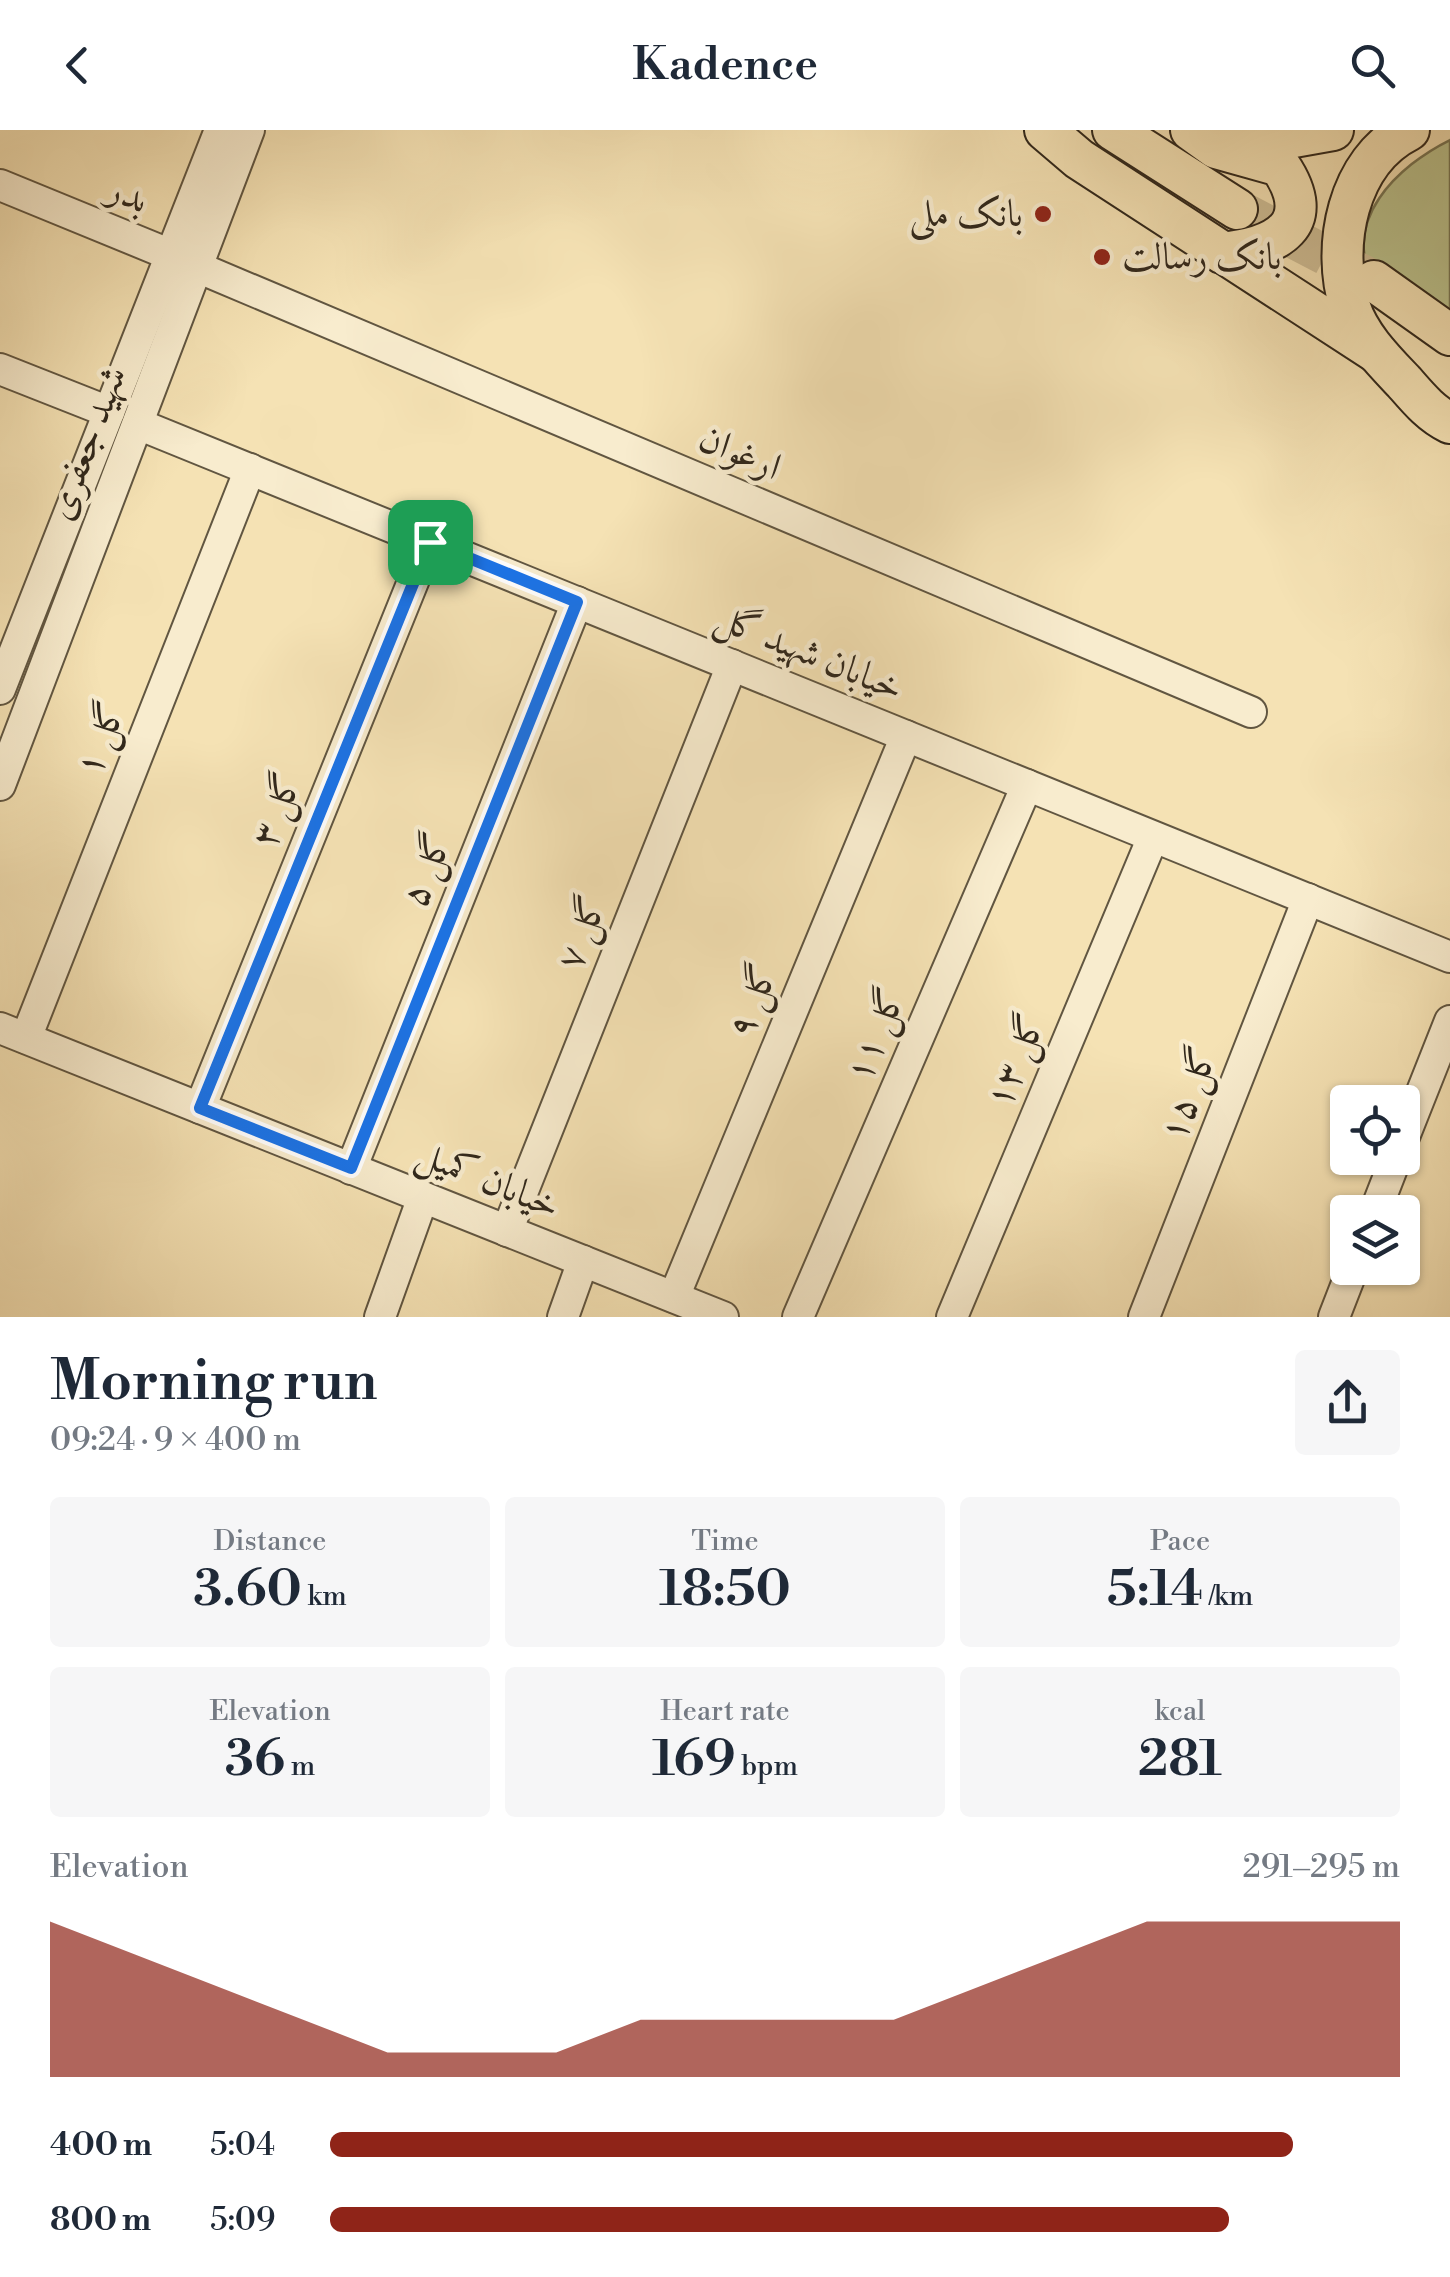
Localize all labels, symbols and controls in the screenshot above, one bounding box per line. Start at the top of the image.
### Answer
text: Kadence [632,37,818,94]
icon: back [50,38,105,93]
icon: search [1345,38,1400,93]
street label: بدر [97,164,155,224]
place label: بانک ملی [909,191,1023,241]
marker: بانک ملی [1032,203,1054,225]
place label: بانک رسالت [1122,234,1282,281]
marker: بانک رسالت [1091,246,1113,268]
street label: شهید جعفری [36,360,138,526]
street label: ارغوان [692,415,788,491]
pin [388,500,473,585]
icon: arrive [403,515,458,570]
street label: خیابان شهید گل [707,594,910,714]
street label: گل ۱ [65,695,139,783]
street label: گل ۳ [241,766,315,854]
street label: گل ۵ [391,826,465,914]
street label: گل ۷ [546,889,620,977]
street label: گل ۹ [717,957,791,1045]
street label: گل ۱۱ [835,981,919,1090]
street label: گل ۱۳ [975,1007,1059,1116]
street label: گل ۱۵ [1150,1040,1230,1149]
map controls [1330,1085,1420,1285]
button: locate [1330,1085,1420,1175]
street label: خیابان کمیل [409,1130,567,1232]
button: layers [1330,1195,1420,1285]
text: Morning run [50,1348,378,1417]
button: share [1295,1350,1400,1455]
text: 09:24 · 9 × 400 m [50,1420,301,1460]
text: Distance [214,1524,326,1559]
text: Time [691,1524,759,1559]
text: Pace [1150,1524,1210,1559]
text: 3.60 [193,1559,302,1621]
text: 18:50 [659,1559,791,1621]
text: 5:14 [1107,1559,1203,1621]
text: km [302,1579,347,1614]
text: /km [1203,1579,1253,1614]
text: Elevation [209,1694,331,1729]
text: Heart rate [660,1694,790,1729]
text: kcal [1155,1694,1205,1729]
text: 36 [225,1729,285,1791]
text: 169 [652,1729,736,1791]
text: 281 [1138,1729,1222,1791]
text: m [285,1749,315,1784]
text: bpm [736,1749,798,1784]
text: Elevation [50,1847,189,1887]
text: 291–295 m [1242,1847,1400,1887]
text: 400 m [50,2125,152,2165]
text: 5:04 [210,2125,275,2165]
text: 800 m [50,2200,151,2240]
text: 5:09 [210,2200,275,2240]

